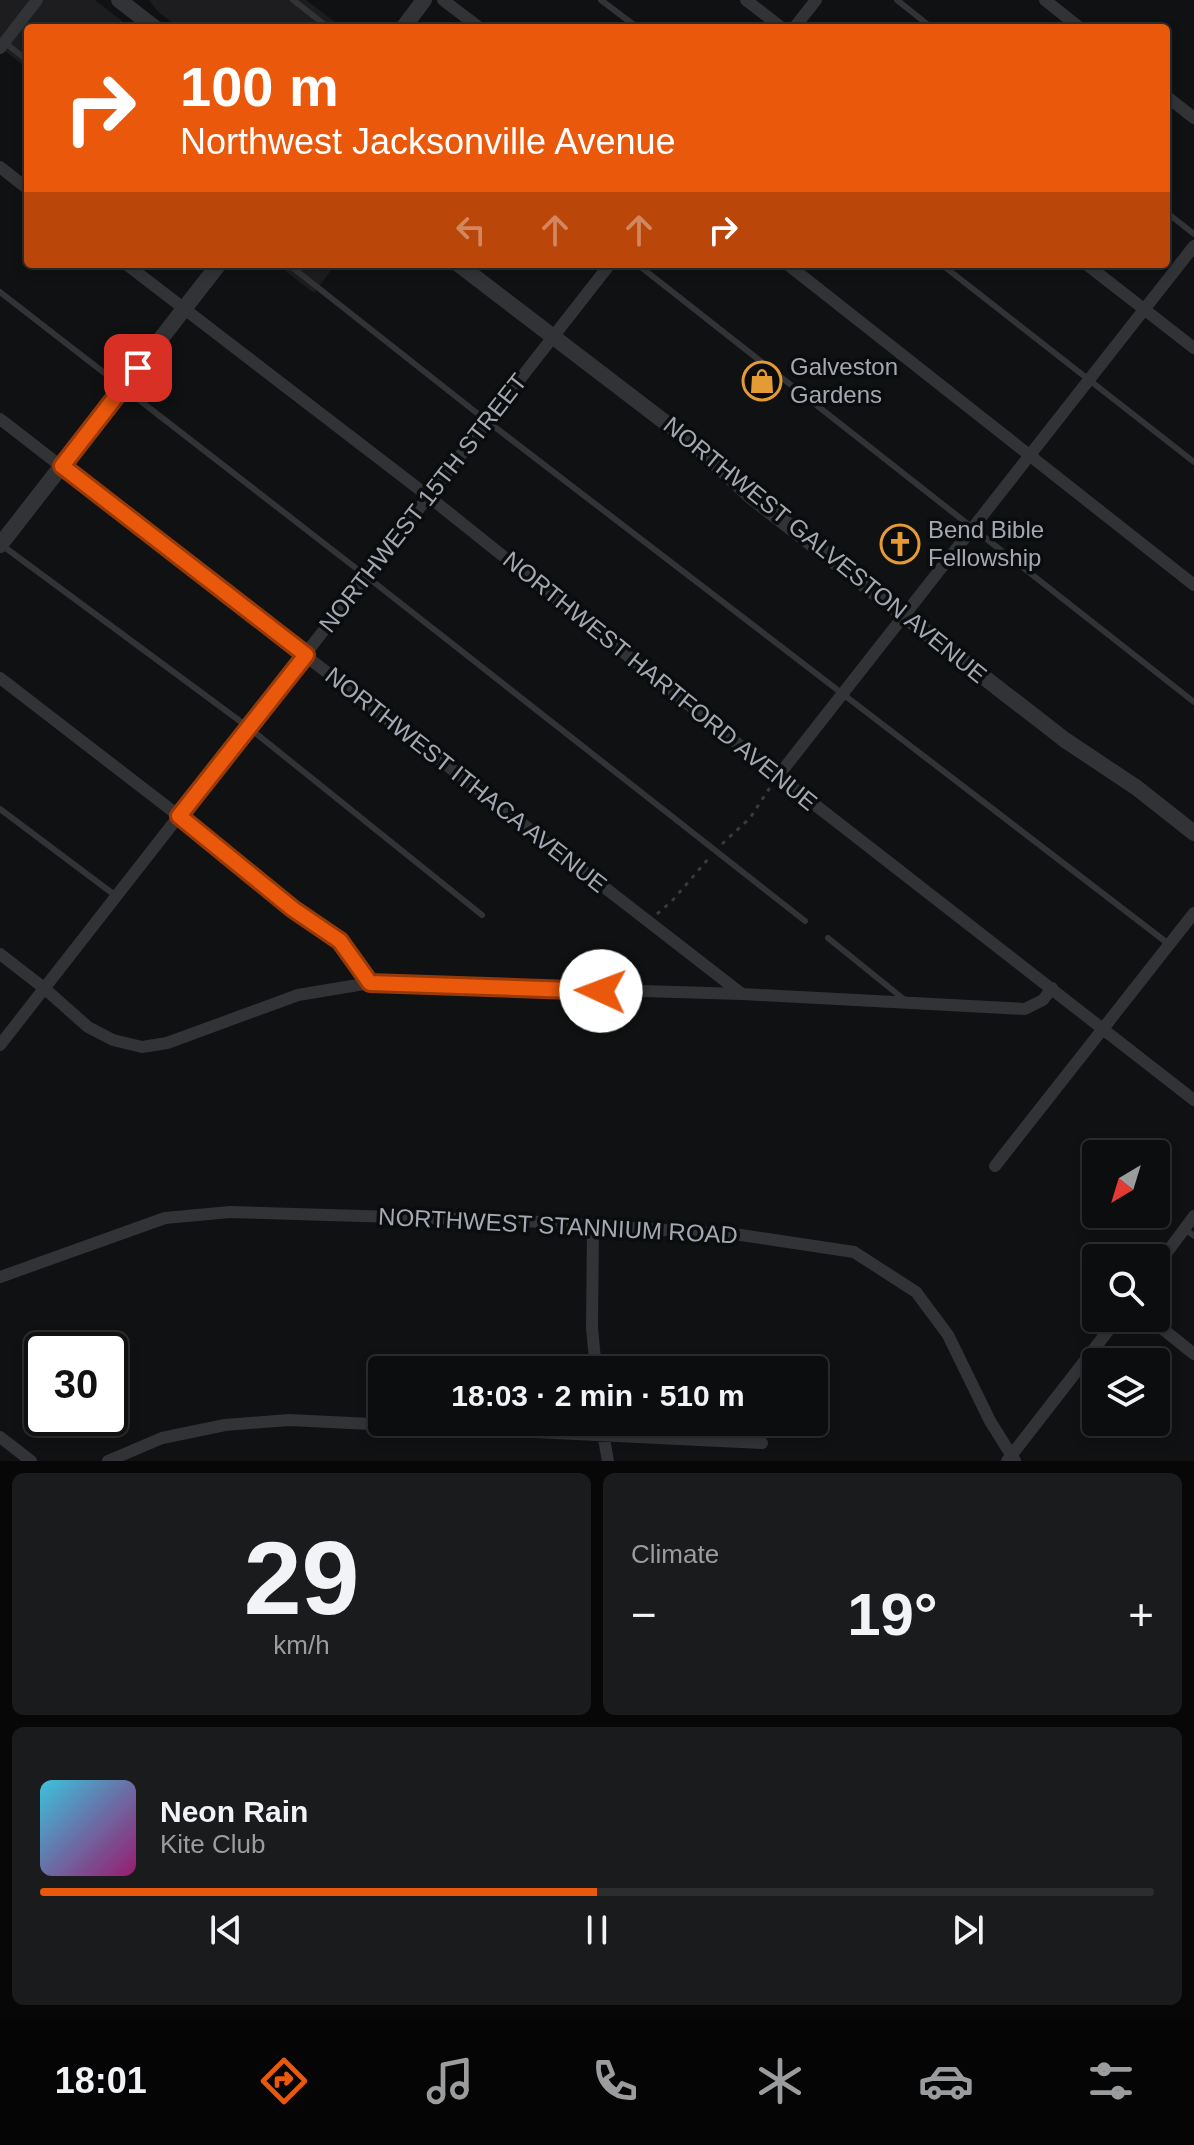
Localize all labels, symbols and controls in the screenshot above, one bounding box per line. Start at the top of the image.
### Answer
text: 100 m [180,55,339,118]
icon: right [48,56,152,160]
text: Northwest Jacksonville Avenue [180,121,676,162]
icon: left [449,208,493,252]
icon: ahead [533,208,577,252]
icon: ahead [617,208,661,252]
icon: right [701,208,745,252]
pin [104,334,172,402]
icon: arrive [116,346,160,390]
place label: Galveston Gardens [790,353,898,408]
shop icon: Galveston Gardens [741,360,783,402]
street label: NORTHWEST 15TH STREET [313,368,532,637]
street label: NORTHWEST GALVESTON AVENUE [659,411,992,688]
place label: Bend Bible Fellowship [928,516,1044,571]
church icon: Bend Bible Fellowship [879,523,921,565]
street label: NORTHWEST HARTFORD AVENUE [498,546,823,816]
street label: NORTHWEST ITHACA AVENUE [320,661,612,898]
position arrow [559,949,643,1033]
north arrow [1082,1140,1170,1228]
map controls [1082,1140,1170,1436]
street label: NORTHWEST STANNIUM ROAD [378,1203,738,1248]
button: search [1082,1244,1170,1332]
speed limit sign: 30 [24,1332,128,1436]
button: layers [1082,1348,1170,1436]
text: 18:03 · 2 min · 510 m [451,1379,745,1412]
text: 29 [244,1520,359,1636]
text: Climate [631,1539,719,1569]
text: 19° [847,1581,938,1648]
text: − [631,1590,657,1639]
text: + [1128,1590,1154,1639]
text: km/h [273,1630,330,1660]
text: Neon Rain [160,1795,308,1828]
text: Kite Club [160,1829,266,1859]
icon: previous [204,1908,248,1952]
icon: pause [575,1908,619,1952]
icon: next [946,1908,990,1952]
icon: directions [256,2053,312,2109]
icon: music [422,2053,478,2109]
icon: phone [587,2053,643,2109]
icon: climate [752,2053,808,2109]
icon: car [918,2053,974,2109]
icon: filters [1083,2053,1139,2109]
text: 18:01 [55,2060,147,2101]

